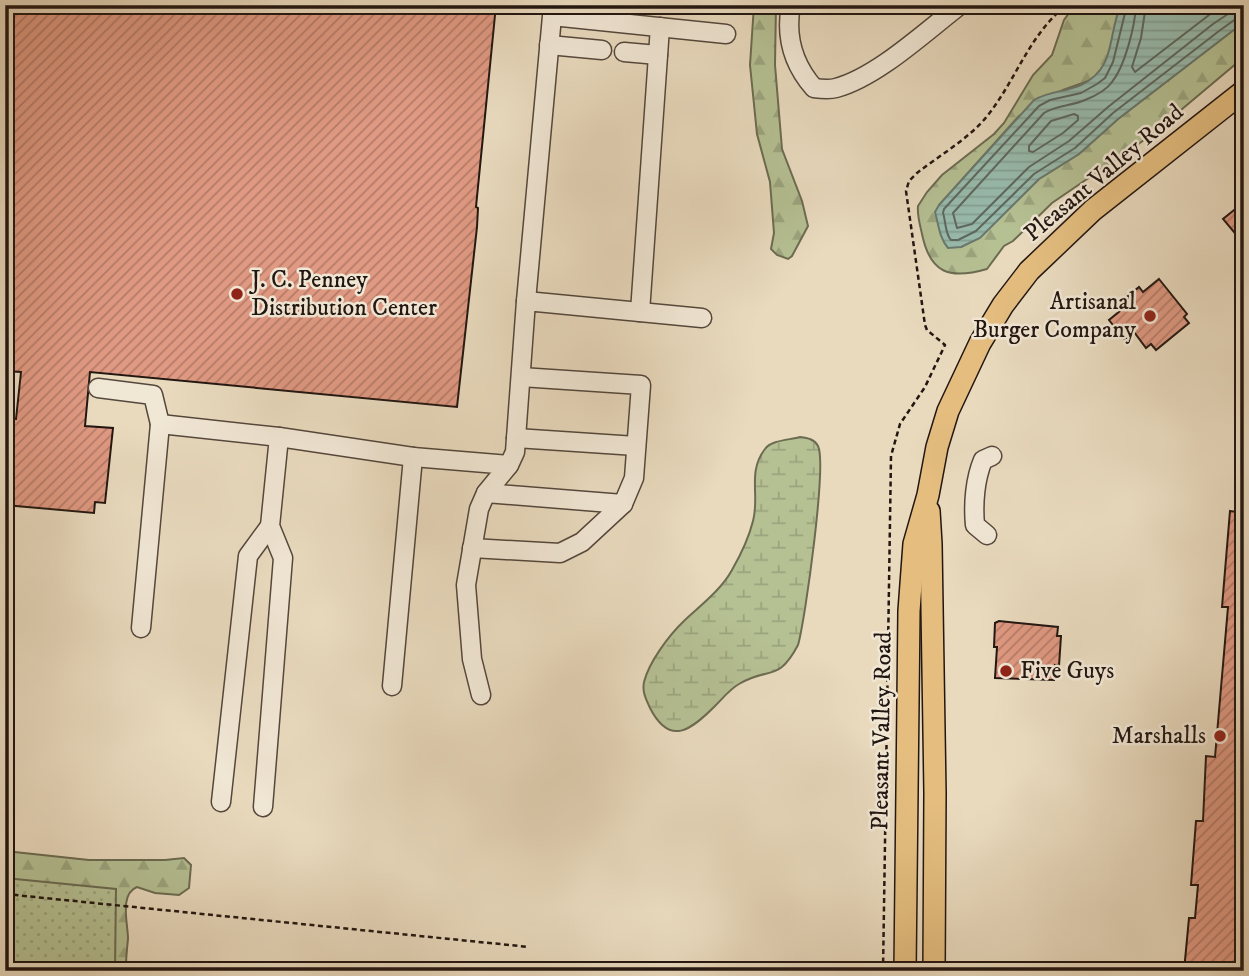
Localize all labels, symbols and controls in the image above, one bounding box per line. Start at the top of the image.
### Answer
street label: Pleasant Valley Road [1018,98,1190,248]
place label: J. C. Penney Distribution Center [249,265,437,323]
marker: J. C. Penney Distribution Center [229,286,245,302]
place label: Artisanal Burger Company [973,287,1137,345]
marker: Artisanal Burger Company [1142,308,1158,324]
street label: Pleasant Valley Road [865,631,899,831]
place label: Five Guys [1020,656,1114,686]
marker: Five Guys [998,663,1014,679]
place label: Marshalls [1112,721,1206,751]
marker: Marshalls [1212,728,1228,744]

